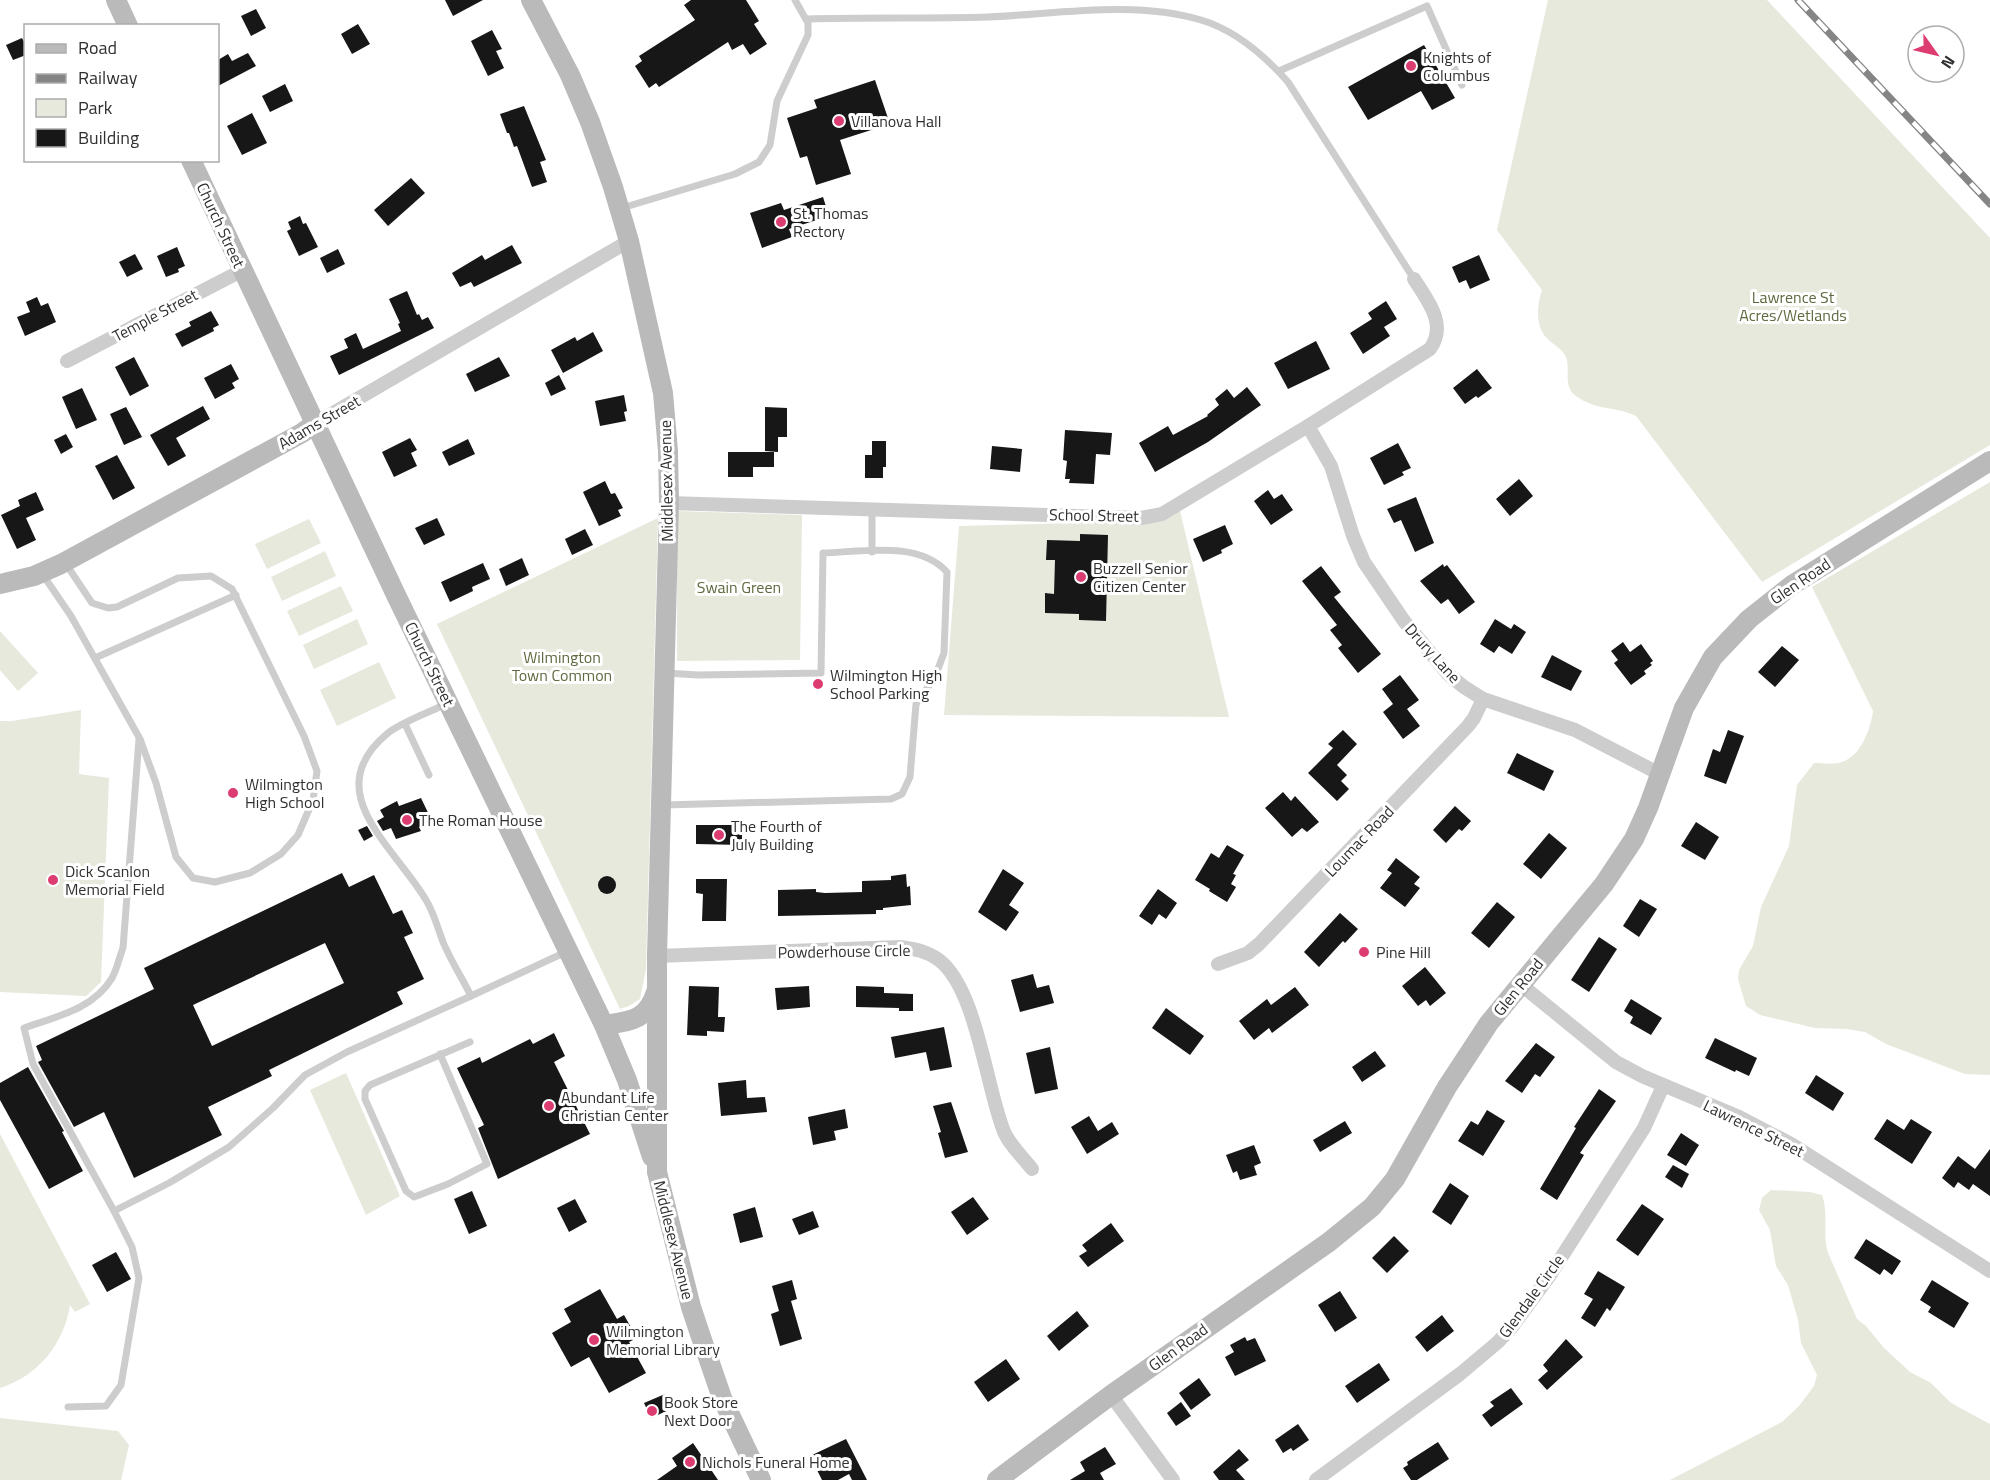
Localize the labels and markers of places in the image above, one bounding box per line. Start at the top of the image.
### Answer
place label: Knights of Columbus [1423,45,1492,87]
marker: Knights of Columbus [1404,59,1418,73]
place label: Villanova Hall [851,109,941,133]
marker: Villanova Hall [832,114,846,128]
place label: St. Thomas Rectory [793,201,868,243]
marker: St. Thomas Rectory [774,215,788,229]
place label: Buzzell Senior Citizen Center [1093,556,1188,598]
marker: Buzzell Senior Citizen Center [1074,570,1088,584]
place label: Wilmington High School Parking [830,663,942,705]
marker: Wilmington High School Parking [811,677,825,691]
place label: Wilmington High School [245,772,324,814]
marker: Wilmington High School [226,786,240,800]
place label: The Roman House [419,808,542,832]
marker: The Roman House [400,813,414,827]
place label: The Fourth of July Building [731,814,822,856]
marker: The Fourth of July Building [712,828,726,842]
place label: Dick Scanlon Memorial Field [65,859,165,901]
marker: Dick Scanlon Memorial Field [46,873,60,887]
place label: Pine Hill [1376,940,1431,964]
marker: Pine Hill [1357,945,1371,959]
place label: Abundant Life Christian Center [561,1085,669,1127]
marker: Abundant Life Christian Center [542,1099,556,1113]
place label: Wilmington Memorial Library [606,1319,720,1361]
marker: Wilmington Memorial Library [587,1333,601,1347]
place label: Book Store Next Door [664,1390,738,1432]
marker: Book Store Next Door [645,1404,659,1418]
place label: Nichols Funeral Home [702,1450,850,1474]
marker: Nichols Funeral Home [683,1455,697,1469]

